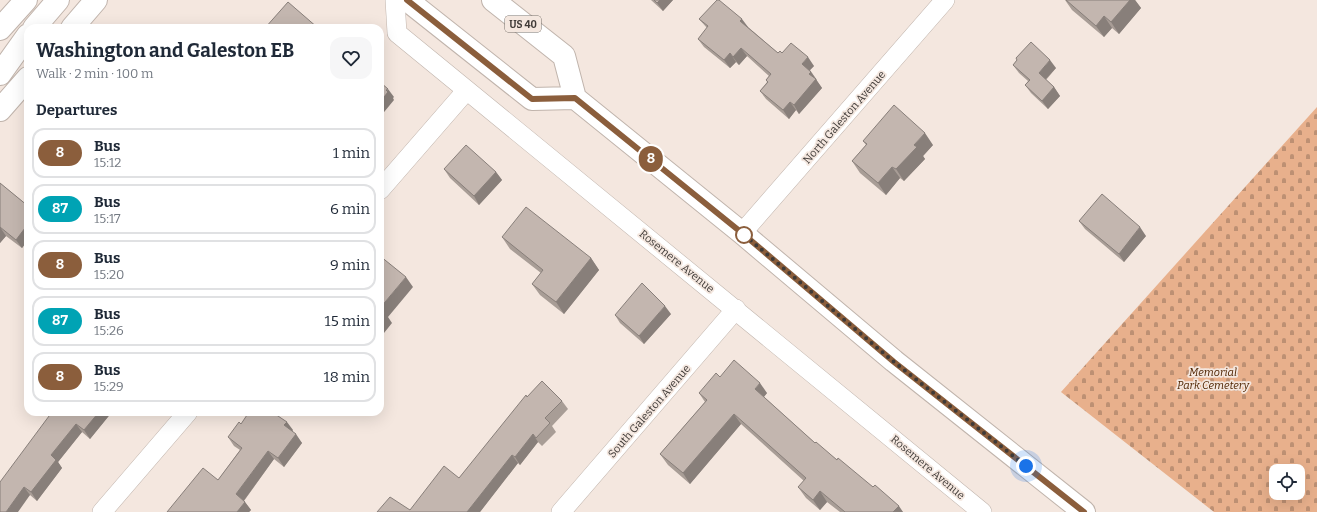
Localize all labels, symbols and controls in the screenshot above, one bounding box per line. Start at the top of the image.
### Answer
road number: US 40 [505,16,541,32]
button: heart [330,37,372,79]
text: Washington and Galeston EB [36,39,294,62]
text: Walk · 2 min · 100 m [36,66,153,81]
street label: North Galeston Avenue [800,68,888,167]
text: Departures [36,101,117,119]
text: Bus [94,137,120,155]
text: 8 [56,144,64,161]
text: 1 min [333,144,370,162]
line badge: 8 [638,146,664,172]
text: 8 [647,150,655,167]
text: 15:12 [94,155,121,170]
text: Bus [94,193,120,211]
text: 87 [52,200,68,217]
text: 6 min [330,200,370,218]
text: 15:17 [94,211,121,226]
unlabelled marker [735,226,753,244]
street label: Rosemere Avenue [637,227,717,296]
text: Bus [94,249,120,267]
text: 8 [56,256,64,273]
text: 9 min [330,256,370,274]
text: 15:20 [94,267,124,282]
text: Bus [94,305,120,323]
text: 87 [52,312,68,329]
text: 15 min [325,312,370,330]
text: 15:26 [94,323,124,338]
text: Bus [94,361,120,379]
street label: South Galeston Avenue [605,362,693,460]
park label: Memorial Park Cemetery [1177,366,1250,392]
text: 8 [56,368,64,385]
text: 18 min [324,368,370,386]
text: 15:29 [94,379,124,394]
street label: Rosemere Avenue [888,433,967,502]
your location [1016,456,1036,476]
map controls [1269,464,1305,500]
button: locate [1269,464,1305,500]

